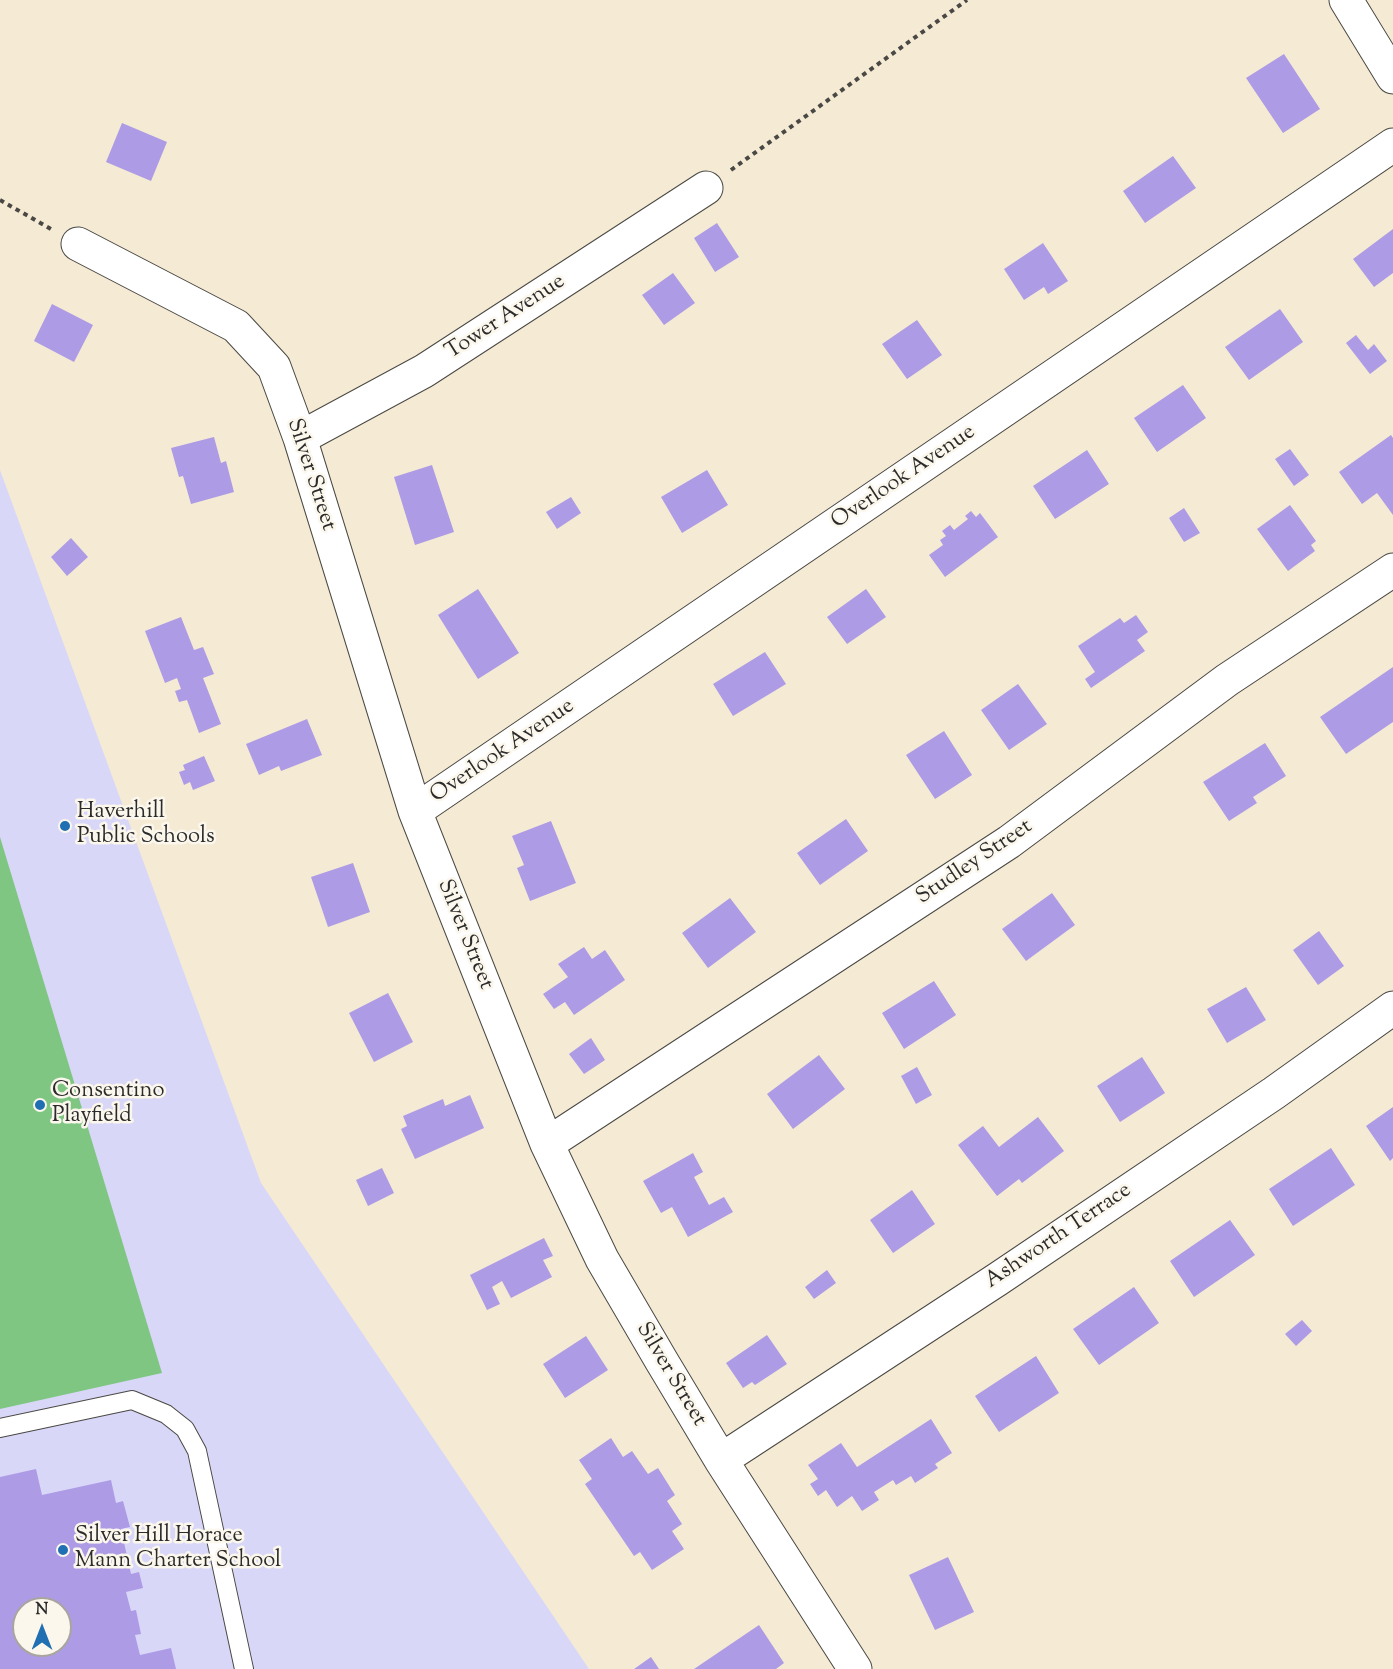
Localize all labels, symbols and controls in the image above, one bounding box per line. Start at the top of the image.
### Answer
street label: Tower Avenue [441,270,571,366]
street label: Silver Street [280,416,340,534]
street label: Overlook Avenue [827,420,981,536]
street label: Overlook Avenue [426,694,580,810]
place label: Haverhill Public Schools [77,800,215,852]
street label: Studley Street [912,815,1038,911]
marker: Haverhill Public Schools [58,819,72,833]
street label: Silver Street [430,876,498,994]
place label: Consentino Playfield [52,1079,164,1130]
marker: Consentino Playfield [33,1098,47,1112]
street label: Ashworth Terrace [981,1178,1137,1296]
street label: Silver Street [629,1318,711,1432]
place label: Silver Hill Horace Mann Charter School [75,1524,281,1576]
marker: Silver Hill Horace Mann Charter School [56,1543,70,1557]
north arrow [12,1597,72,1657]
text: N [36,1599,48,1622]

